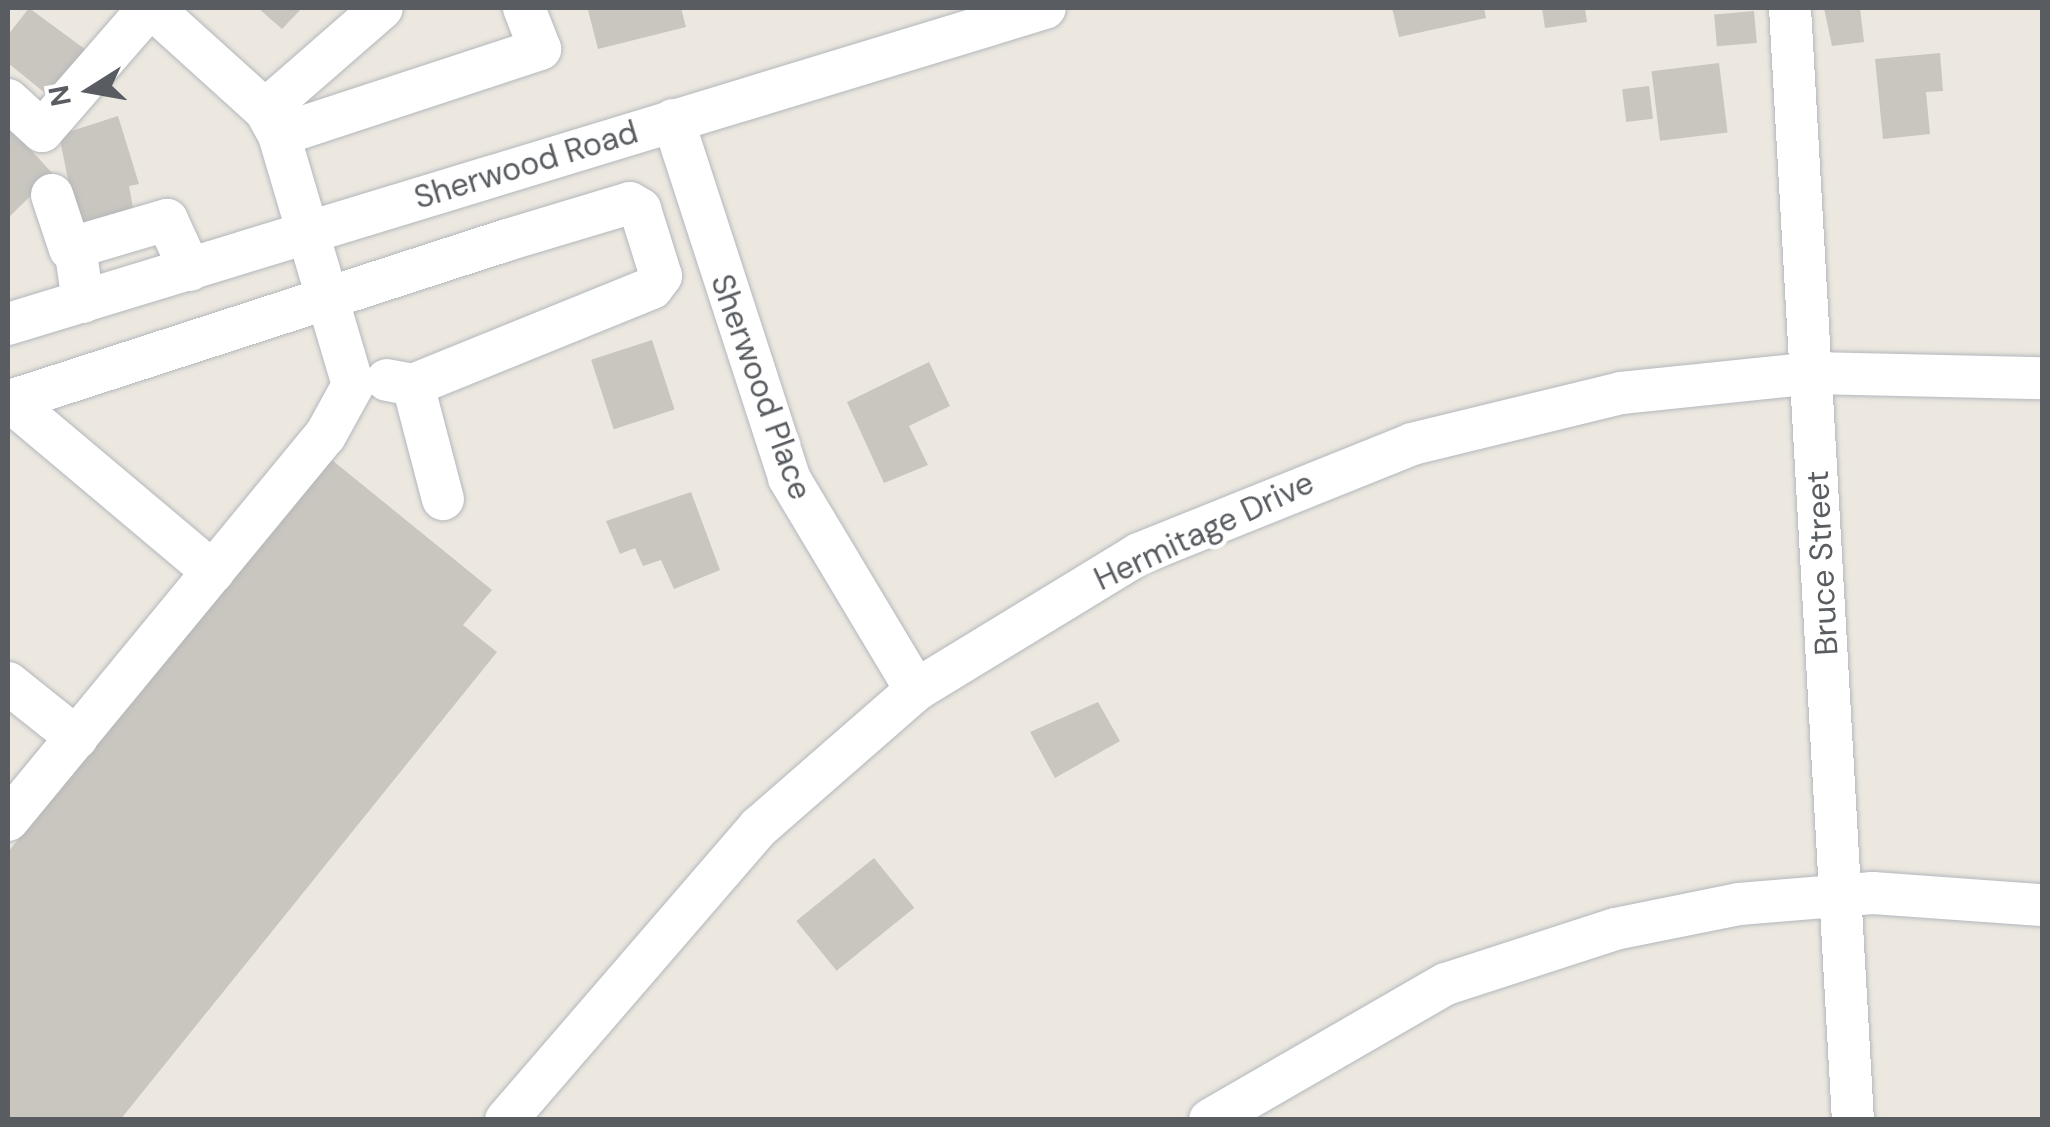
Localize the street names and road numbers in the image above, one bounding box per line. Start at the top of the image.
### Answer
street label: Sherwood Road [410,113,642,217]
street label: Sherwood Place [702,269,820,505]
street label: Hermitage Drive [1088,463,1320,599]
street label: Bruce Street [1798,470,1846,656]

